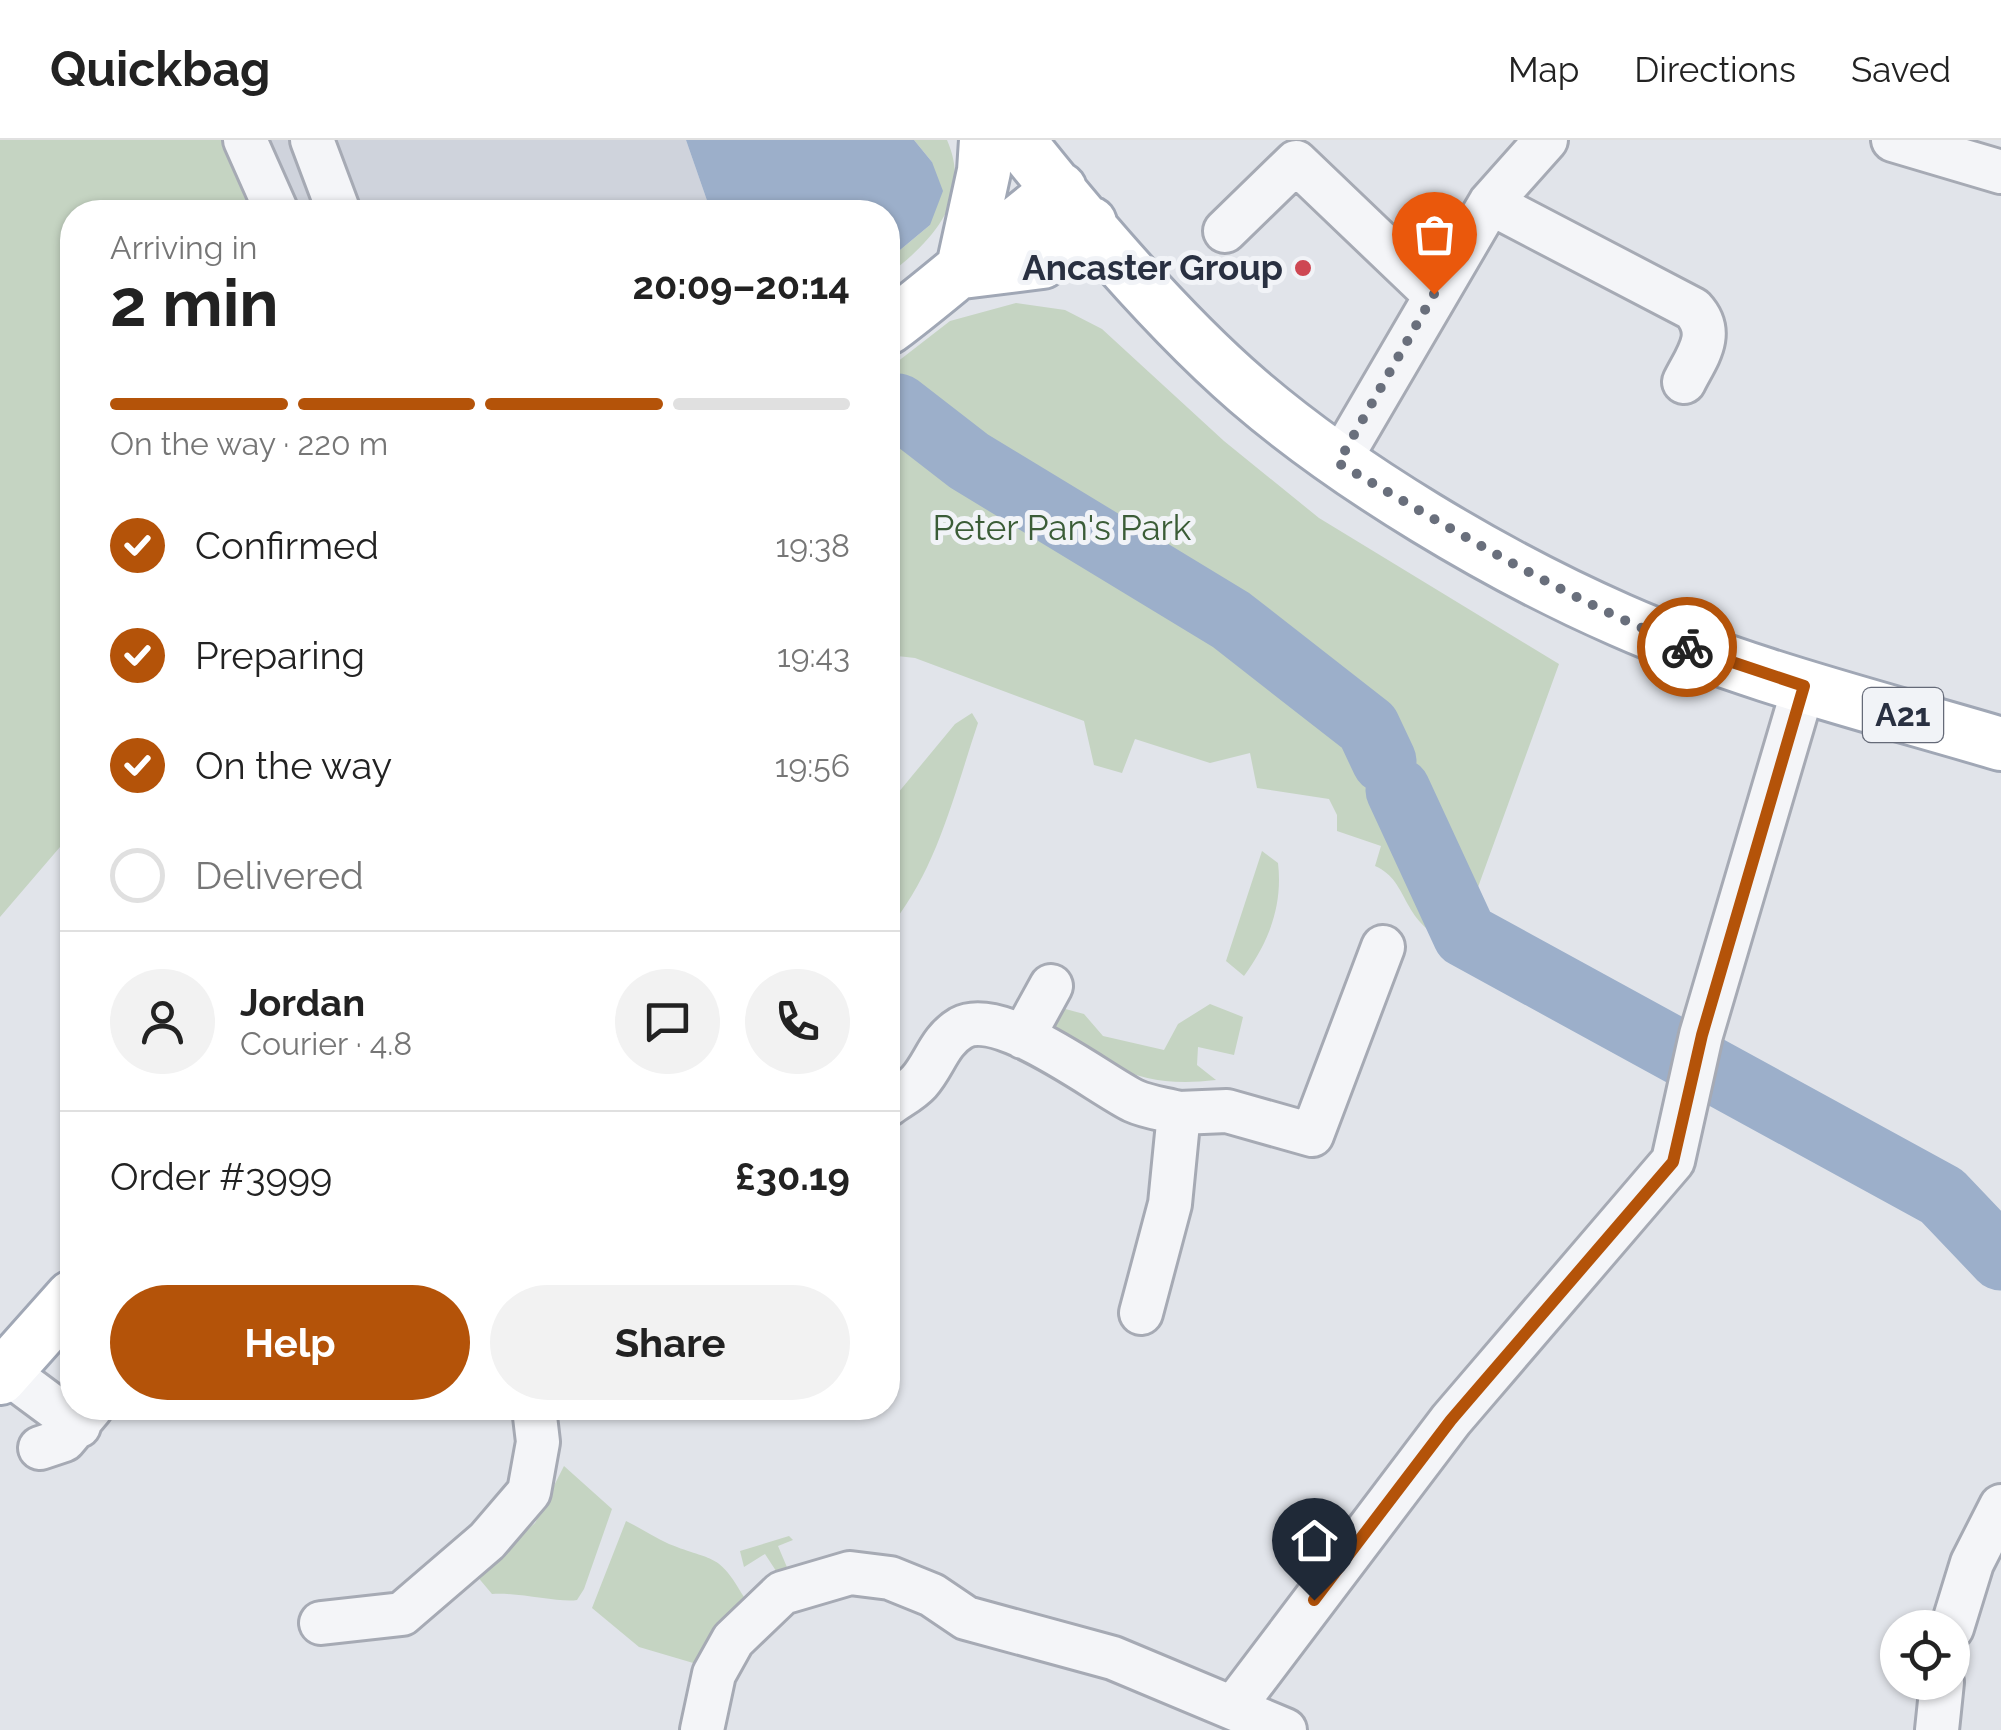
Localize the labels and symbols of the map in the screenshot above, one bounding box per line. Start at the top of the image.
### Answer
pin [1392,192,1477,295]
place label: Ancaster Group [1022,247,1283,288]
marker: Ancaster Group [1292,257,1314,279]
park label: Peter Pan's Park [933,507,1192,548]
courier [1637,597,1737,697]
road number: A21 [1863,688,1943,742]
pin [1272,1498,1357,1601]

